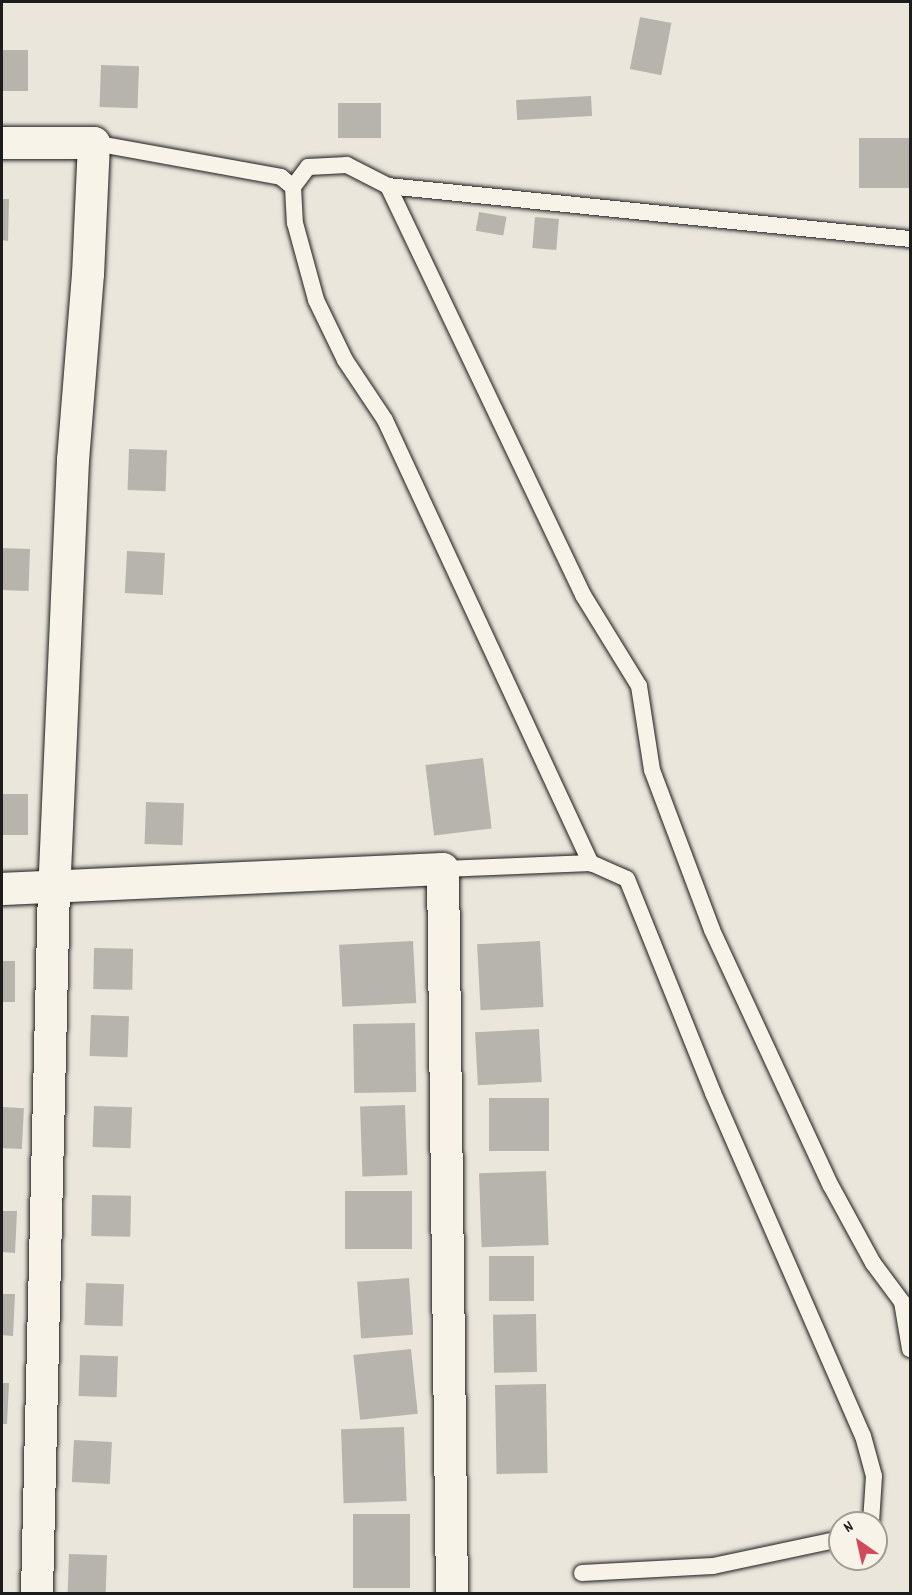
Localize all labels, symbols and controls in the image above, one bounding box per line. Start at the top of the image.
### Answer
north arrow [828,1511,888,1571]
text: N [839,1516,858,1539]

